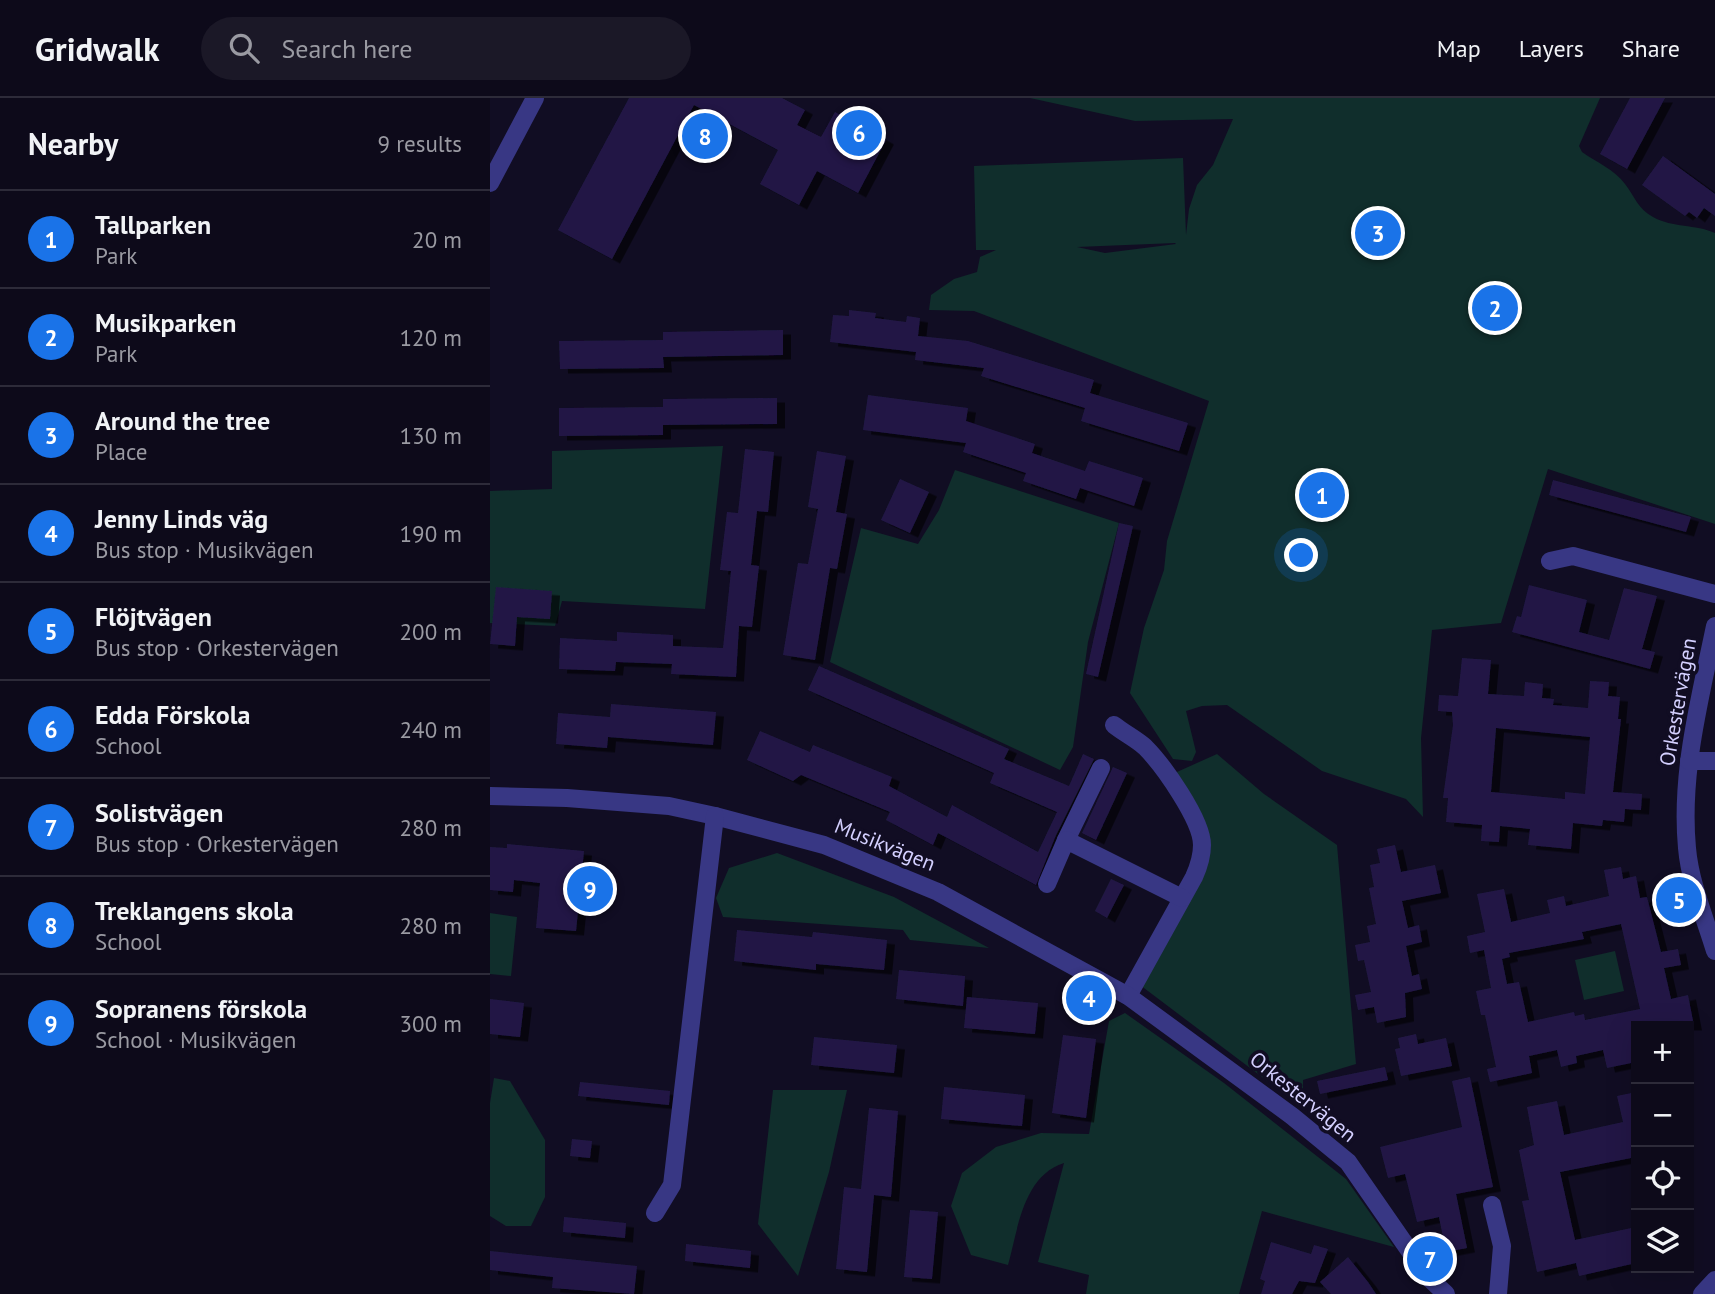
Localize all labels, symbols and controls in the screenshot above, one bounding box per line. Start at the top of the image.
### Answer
search box [201,17,691,80]
text: Gridwalk [35,27,159,70]
icon: search [225,29,263,67]
text: Search here [281,32,413,65]
text: Map [1437,33,1481,64]
text: Layers [1519,33,1584,64]
text: Share [1622,33,1680,64]
pin: 6 [836,107,882,159]
pin: 8 [682,110,728,162]
text: Nearby [28,124,118,163]
text: 9 results [378,129,462,158]
pin: 3 [1355,207,1401,259]
text: Tallparken [95,208,211,241]
text: 1 [44,225,58,254]
text: 20 m [412,225,462,254]
text: Park [95,241,137,270]
pin: 2 [1472,282,1518,334]
text: Musikparken [95,306,236,339]
text: 2 [44,323,58,352]
text: 120 m [400,323,462,352]
text: Park [95,339,137,368]
text: Around the tree [95,404,270,437]
text: 3 [44,421,58,450]
text: 130 m [400,421,462,450]
text: Place [95,437,148,466]
pin: 1 [1299,469,1345,521]
text: Jenny Linds väg [95,502,268,535]
text: 4 [44,519,58,548]
text: 190 m [400,519,462,548]
text: Bus stop · Musikvägen [95,535,313,564]
your location [1284,538,1318,572]
text: Flöjtvägen [95,600,212,633]
text: 5 [44,617,58,646]
text: 200 m [400,617,462,646]
text: Bus stop · Orkestervägen [95,633,339,662]
street label: Orkestervägen [1653,636,1702,768]
text: Edda Förskola [95,698,250,731]
text: 6 [44,715,58,744]
text: 240 m [400,715,462,744]
text: School [95,731,162,760]
text: Solistvägen [95,796,223,829]
street label: Musikvägen [831,812,940,877]
text: 7 [44,813,58,842]
text: 280 m [400,813,462,842]
text: Bus stop · Orkestervägen [95,829,339,858]
pin: 9 [567,863,613,915]
pin: 5 [1656,874,1702,926]
text: Treklangens skola [95,894,294,927]
text: 8 [44,911,58,940]
text: 280 m [400,911,462,940]
text: School [95,927,162,956]
pin: 4 [1066,972,1112,1024]
text: Sopranens förskola [95,992,307,1025]
text: 9 [44,1009,58,1038]
text: 300 m [400,1009,462,1038]
map controls [1631,1021,1694,1273]
button: + [1631,1021,1694,1084]
text: School · Musikvägen [95,1025,296,1054]
street label: Orkestervägen [1244,1045,1362,1148]
button: − [1631,1084,1694,1147]
button: locate [1631,1147,1694,1210]
button: layers [1631,1210,1694,1273]
pin: 7 [1407,1233,1453,1285]

